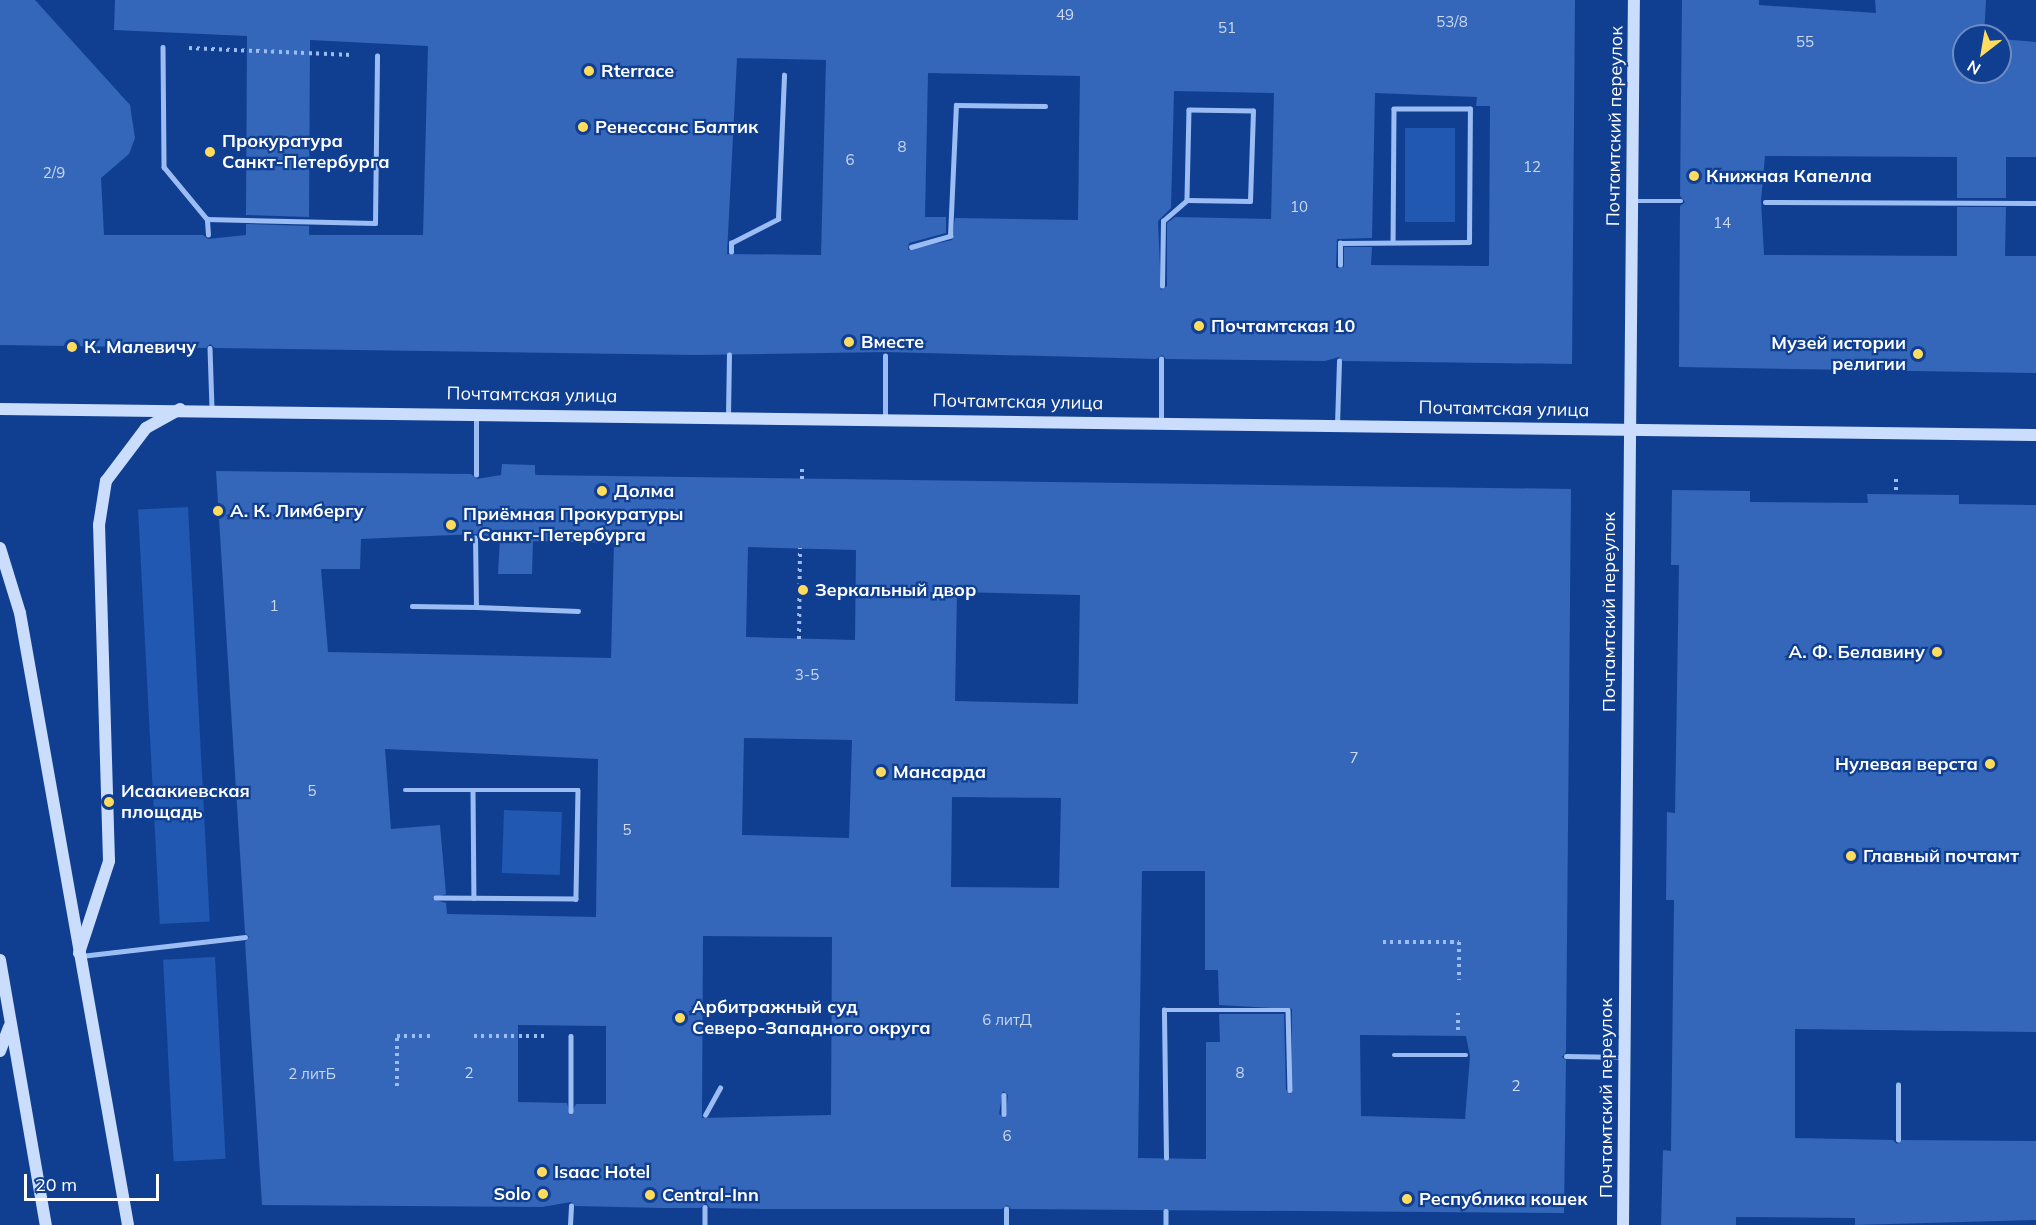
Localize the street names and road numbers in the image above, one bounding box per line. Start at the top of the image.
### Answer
street label: Почтамтский переулок [1602,26,1628,226]
street label: Почтамтская улица [447,383,617,407]
street label: Почтамтская улица [933,390,1103,414]
street label: Почтамтская улица [1419,397,1589,421]
street label: Почтамтский переулок [1598,512,1620,712]
street label: Почтамтский переулок [1595,998,1617,1198]

